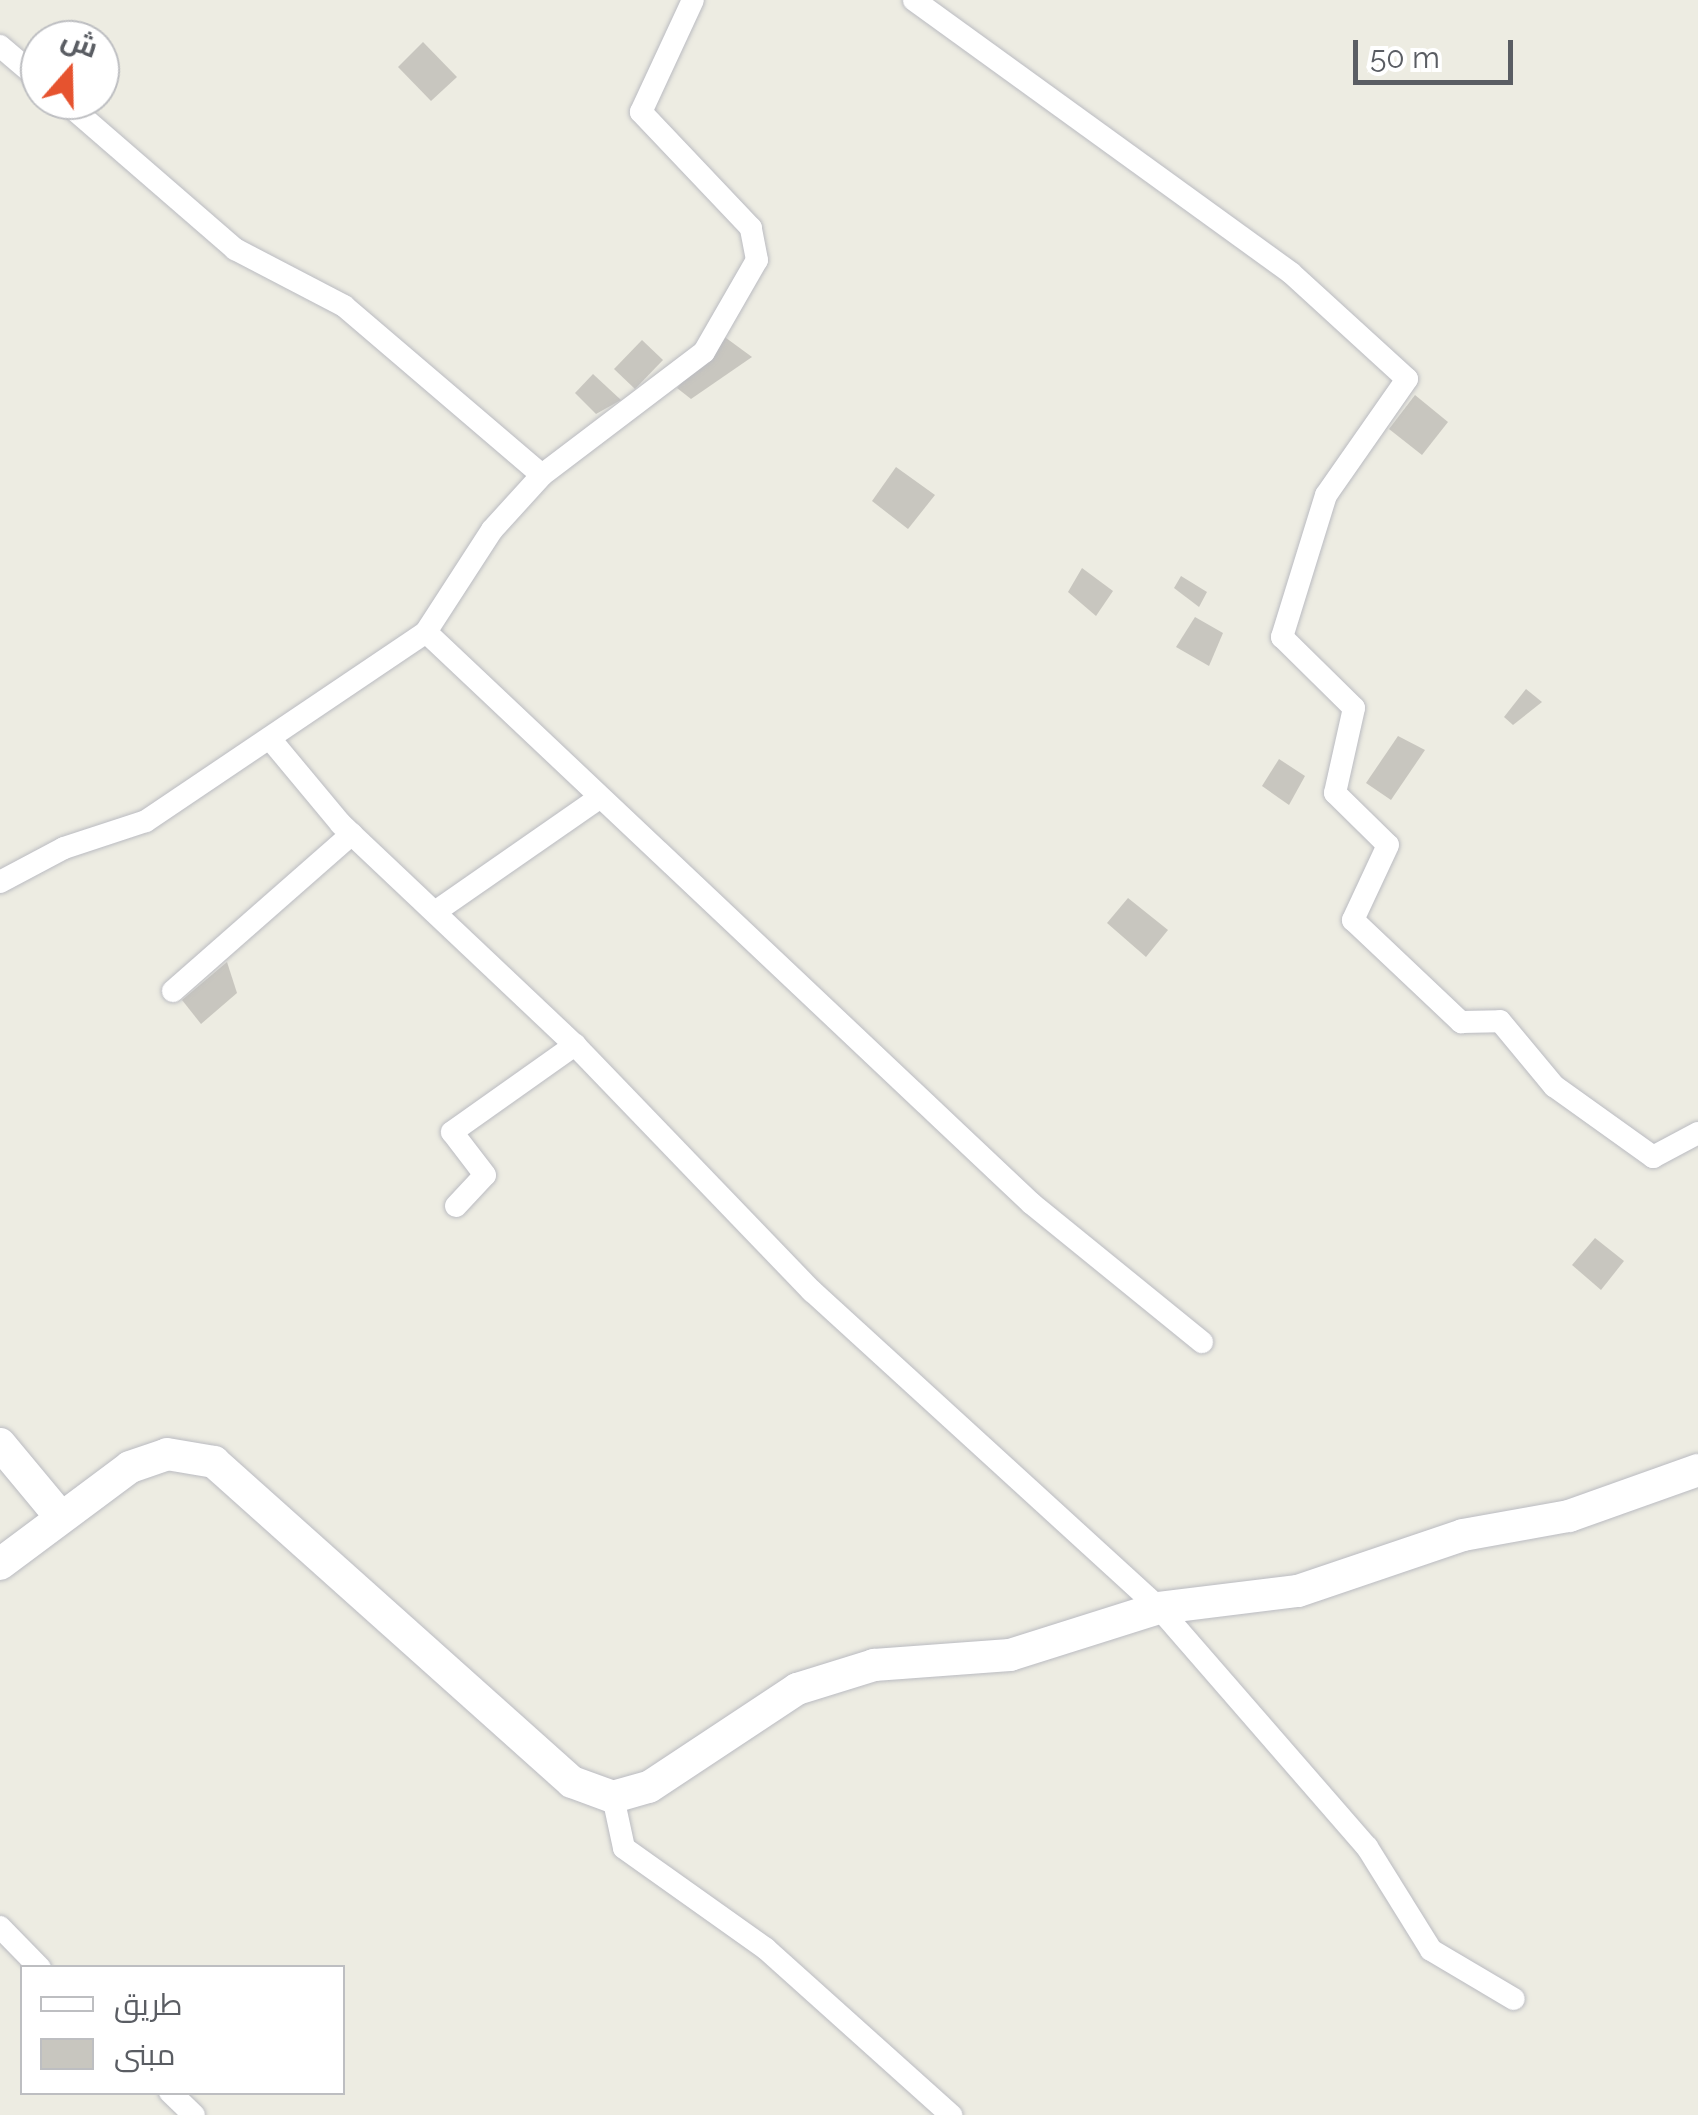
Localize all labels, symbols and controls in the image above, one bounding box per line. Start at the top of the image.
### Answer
north arrow [20,20,120,120]
scale bar [1358,20,1518,82]
text: ش [57,22,102,65]
text: 50 m [1370,40,1440,75]
legend [20,1965,345,2095]
text: طريق [114,1987,183,2022]
text: مبنى [114,2037,175,2072]

